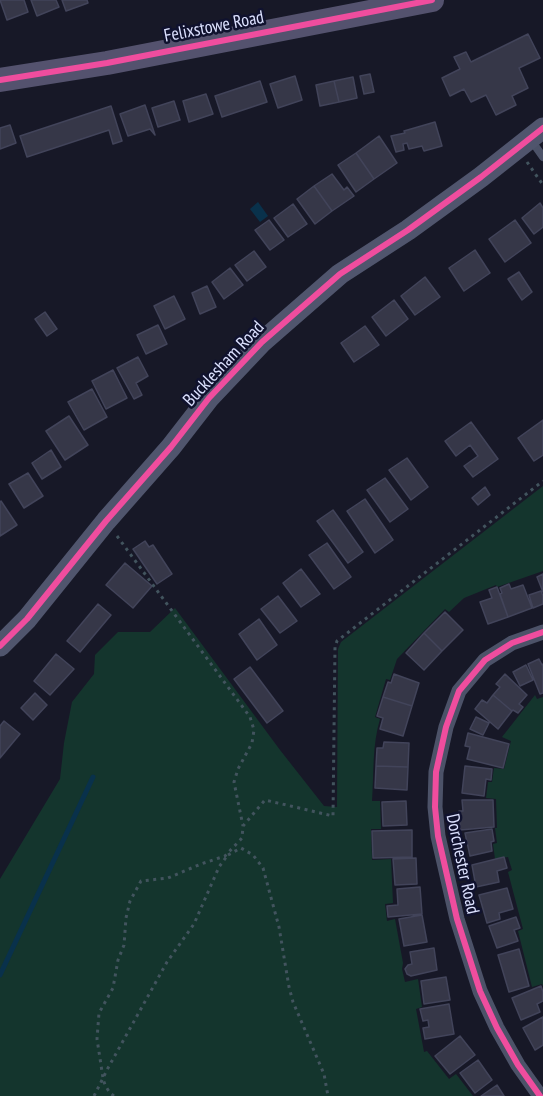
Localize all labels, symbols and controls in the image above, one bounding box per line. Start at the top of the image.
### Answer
street label: Felixstowe Road [162,7,266,47]
street label: Bucklesham Road [179,317,269,411]
street label: Dorchester Road [441,812,483,916]

